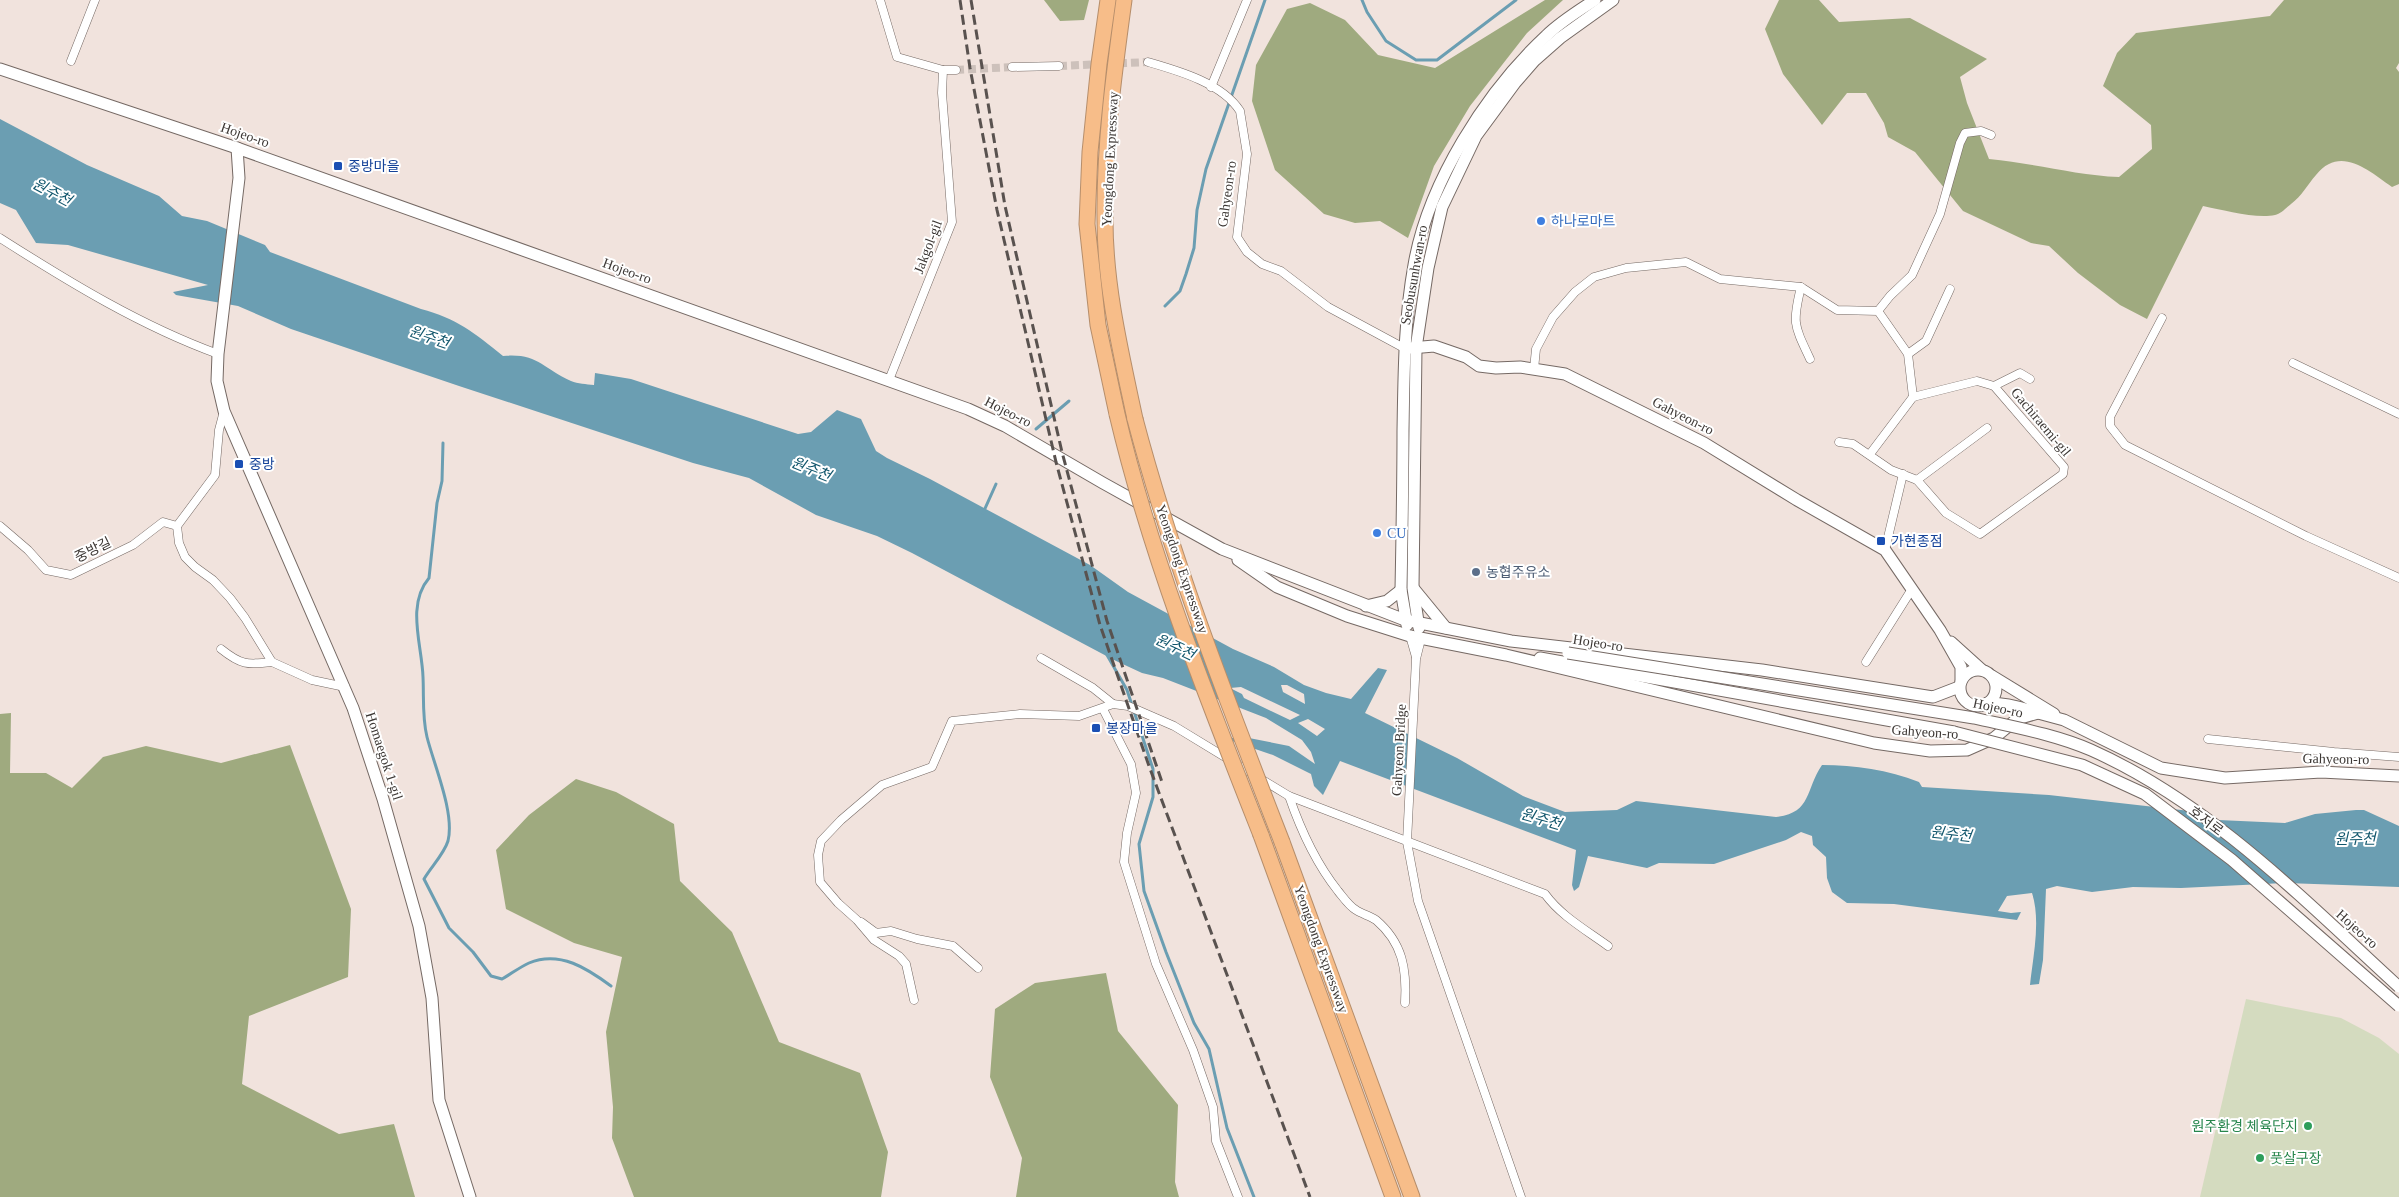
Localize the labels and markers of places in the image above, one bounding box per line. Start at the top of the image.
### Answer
place label: 중방마을 [348,159,400,174]
marker: 중방마을 [332,160,344,172]
place label: 하나로마트 [1551,214,1616,229]
marker: 하나로마트 [1535,215,1547,227]
place label: 중방 [249,457,275,472]
marker: 중방 [233,458,245,470]
place label: CU [1387,526,1406,541]
marker: CU [1371,527,1383,539]
place label: 가현종점 [1891,533,1943,549]
marker: 가현종점 [1875,535,1887,547]
place label: 농협주유소 [1486,565,1551,580]
marker: 농협주유소 [1470,566,1482,578]
place label: 봉장마을 [1106,721,1158,736]
marker: 봉장마을 [1090,722,1102,734]
place label: 원주환경 체육단지 [2191,1118,2298,1134]
marker: 원주환경 체육단지 [2302,1120,2314,1132]
place label: 풋살구장 [2270,1151,2322,1166]
marker: 풋살구장 [2254,1152,2266,1164]

